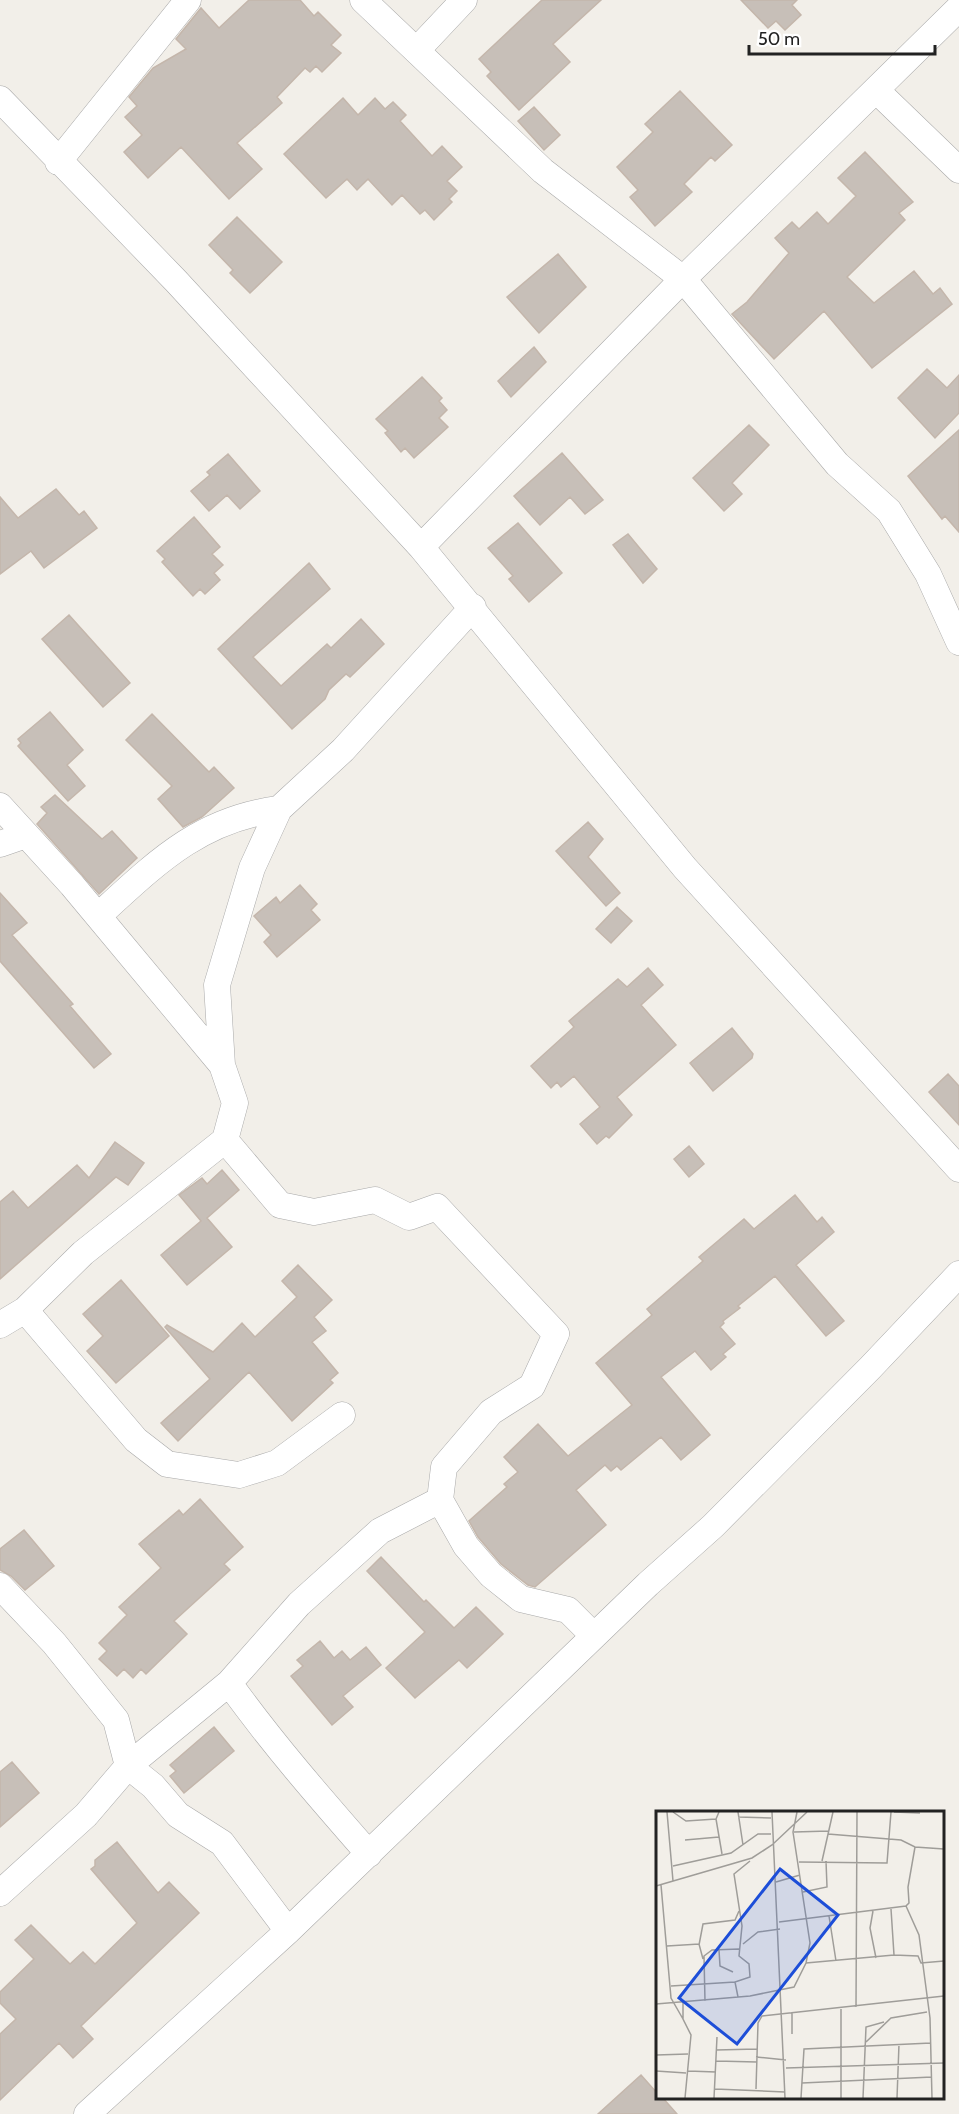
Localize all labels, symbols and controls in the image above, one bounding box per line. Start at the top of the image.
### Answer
scale bar [749,18,935,56]
text: 50 m [758,28,800,50]
inset map [656,1811,944,2099]

